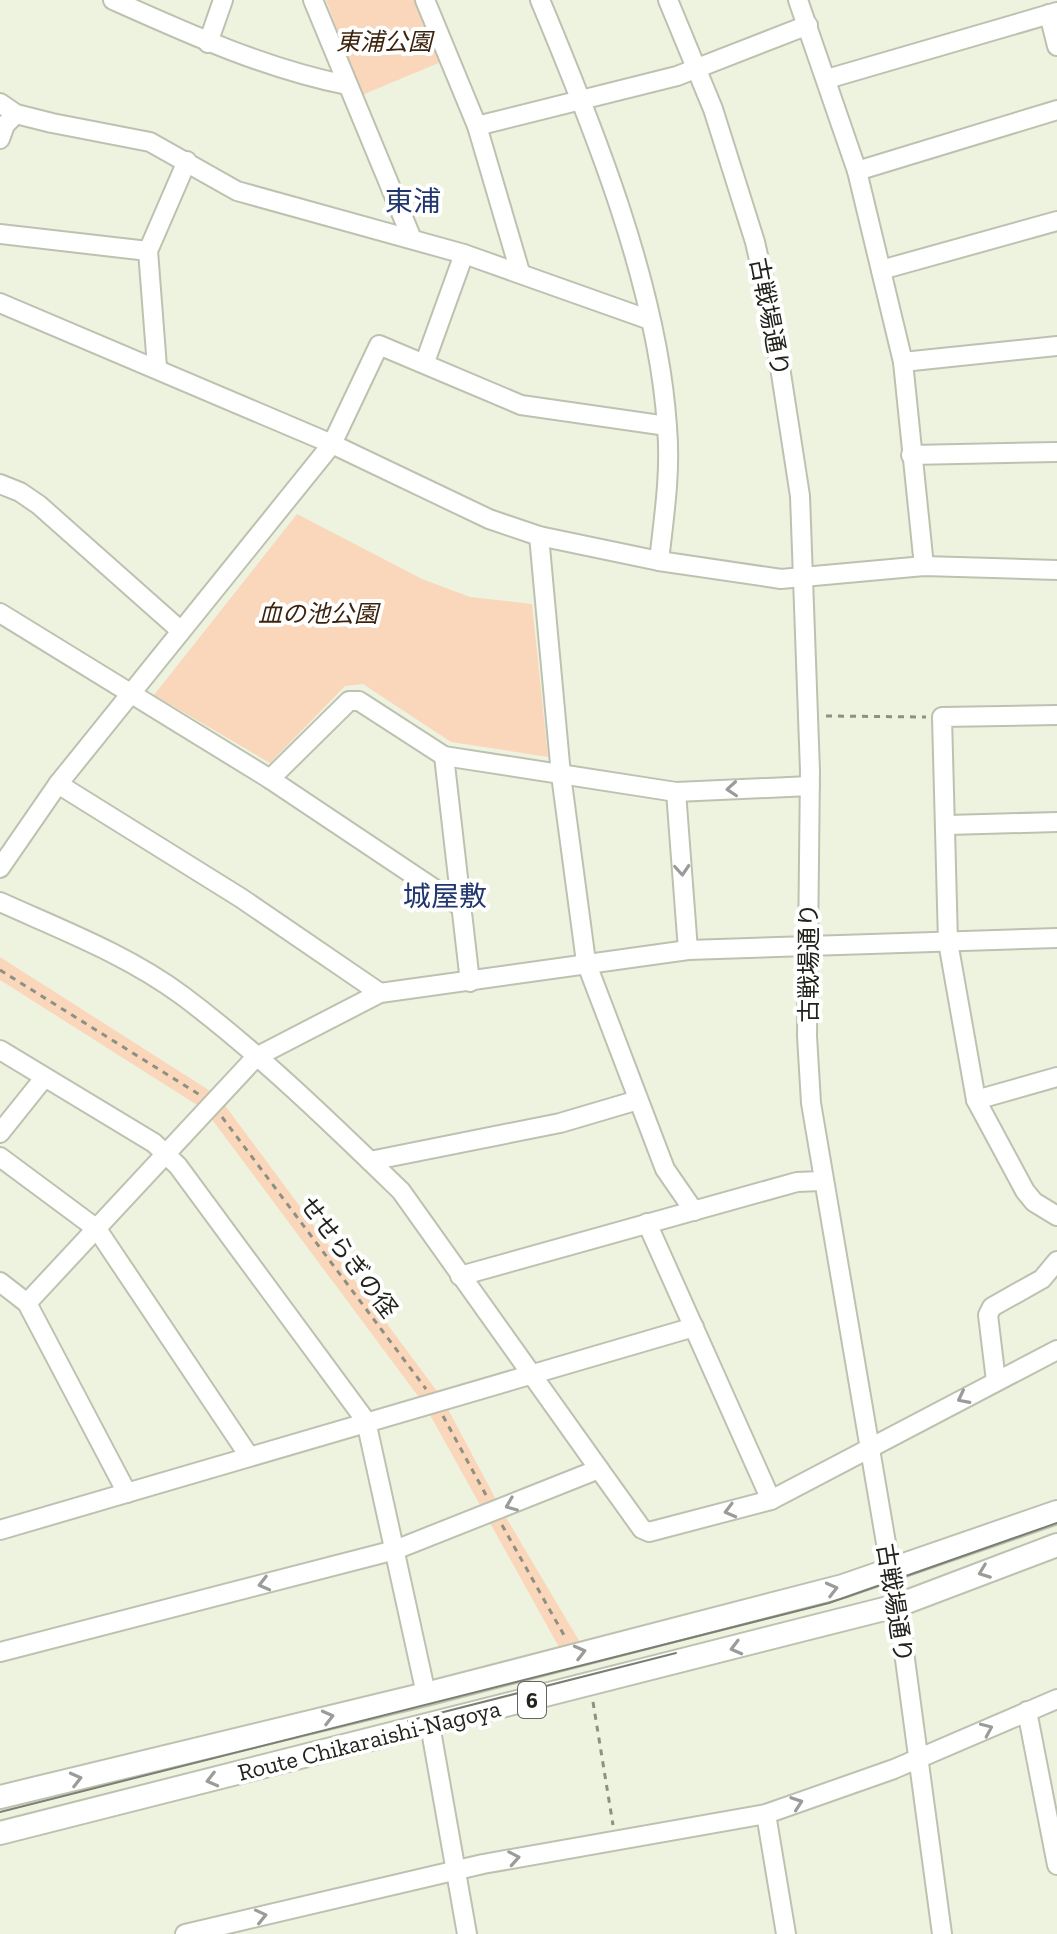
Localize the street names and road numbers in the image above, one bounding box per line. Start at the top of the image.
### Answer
street label: 古戦場通り [744,255,796,379]
street label: 古戦場通り [794,903,823,1023]
street label: せせらぎの径 [294,1191,404,1323]
street label: 古戦場通り [871,1541,919,1665]
road number: 6 [518,1682,546,1718]
street label: Route Chikaraishi-Nagoya [235,1693,504,1787]

